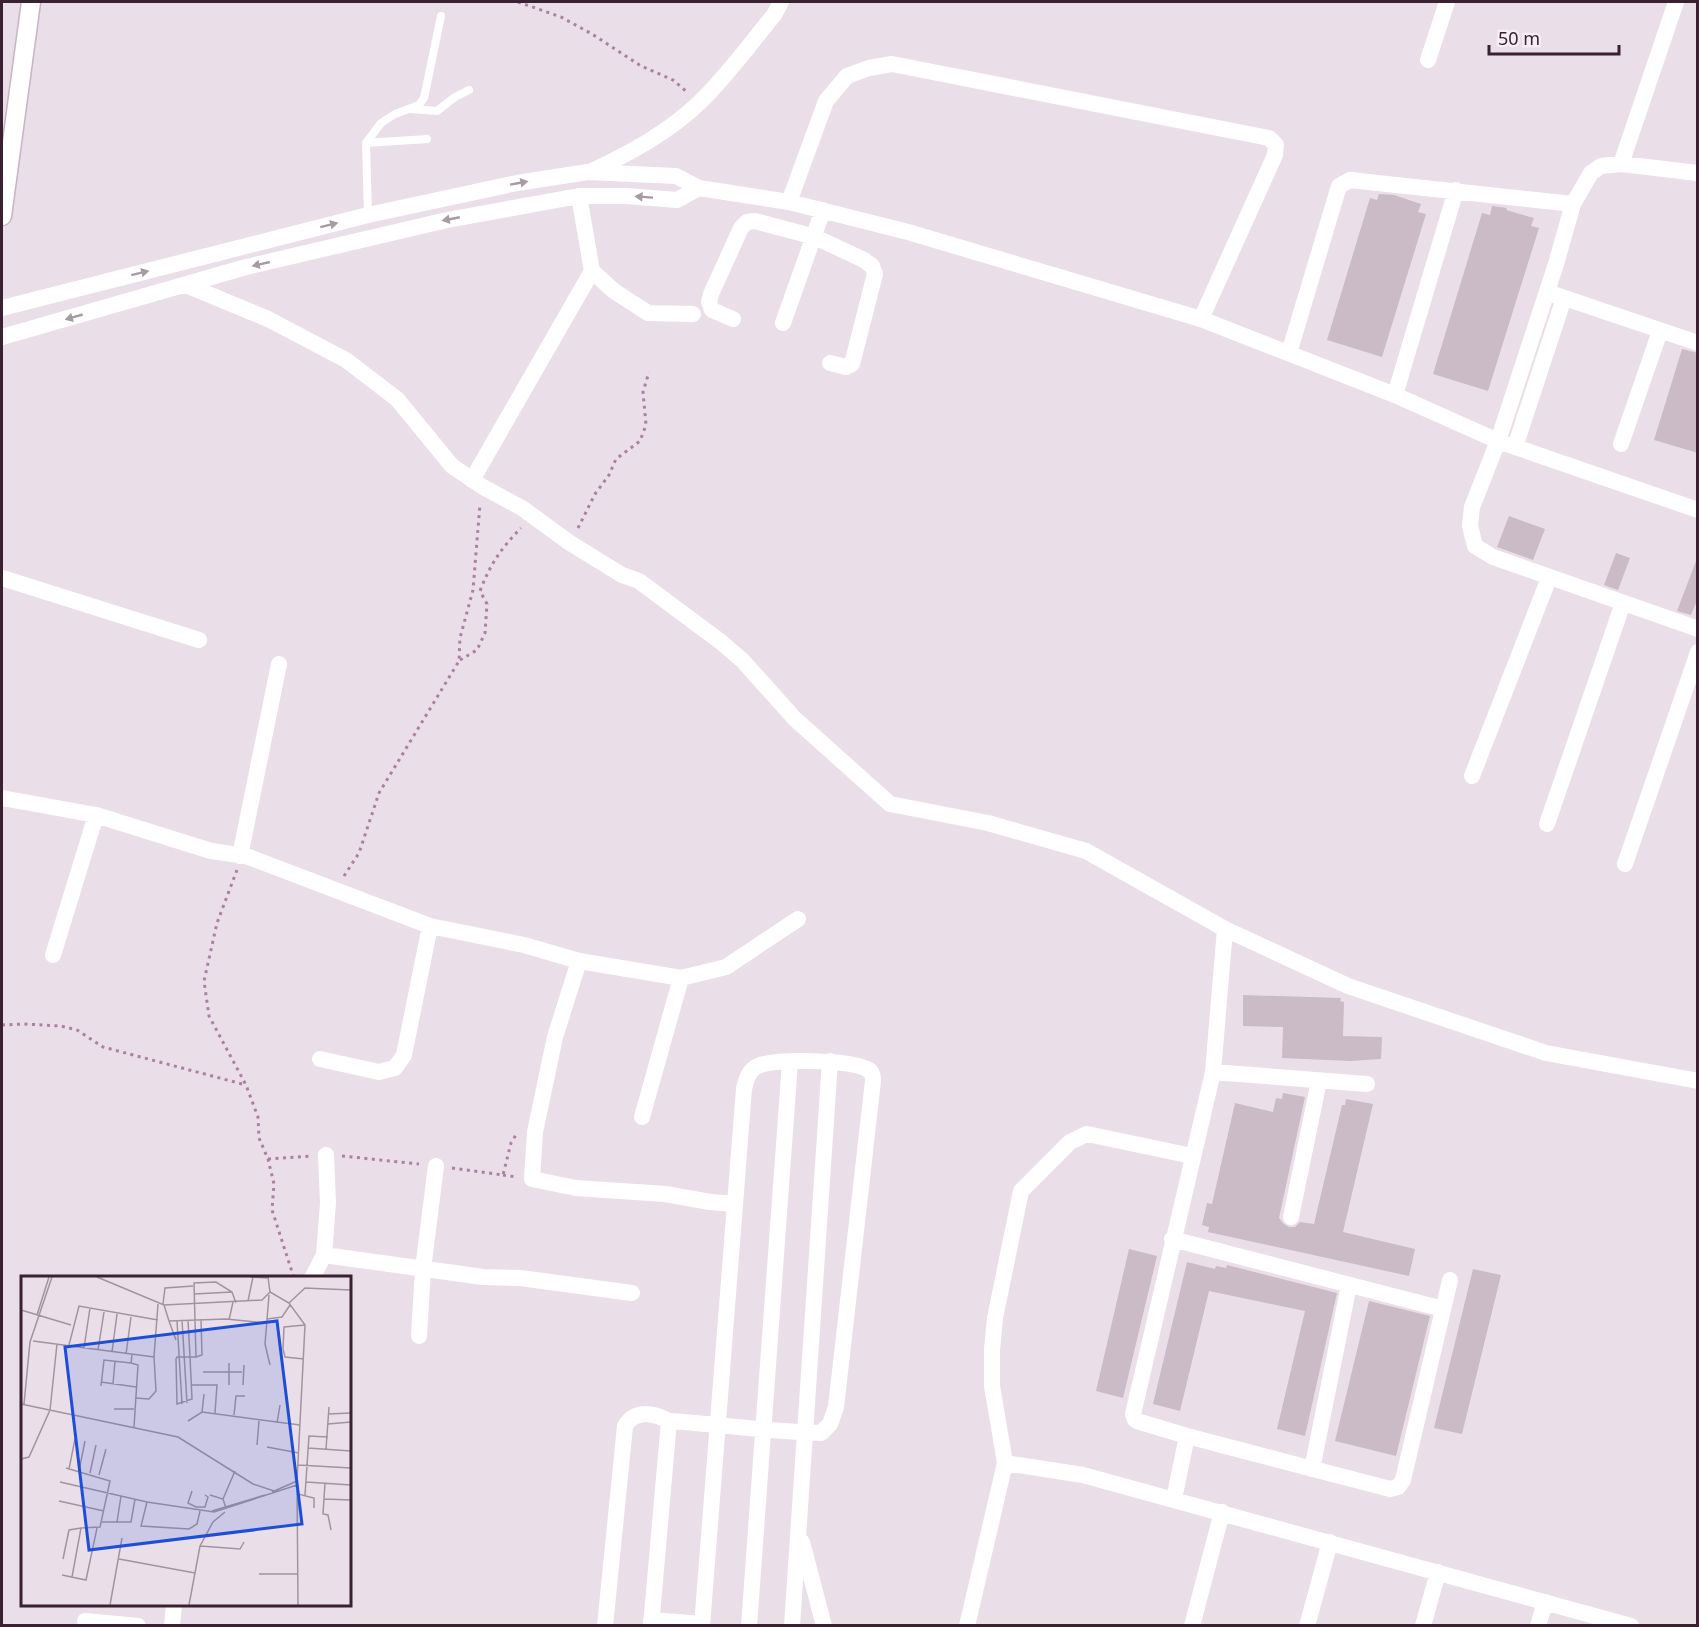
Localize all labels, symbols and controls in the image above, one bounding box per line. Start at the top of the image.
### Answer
scale bar [1489,18,1620,56]
text: 50 m [1498,26,1540,50]
one-way arrow [510,178,529,187]
one-way arrow [635,192,654,202]
one-way arrow [441,215,460,224]
one-way arrow [320,220,338,230]
one-way arrow [252,259,271,269]
one-way arrow [131,268,149,277]
one-way arrow [65,313,83,322]
inset map [21,1276,351,1606]

